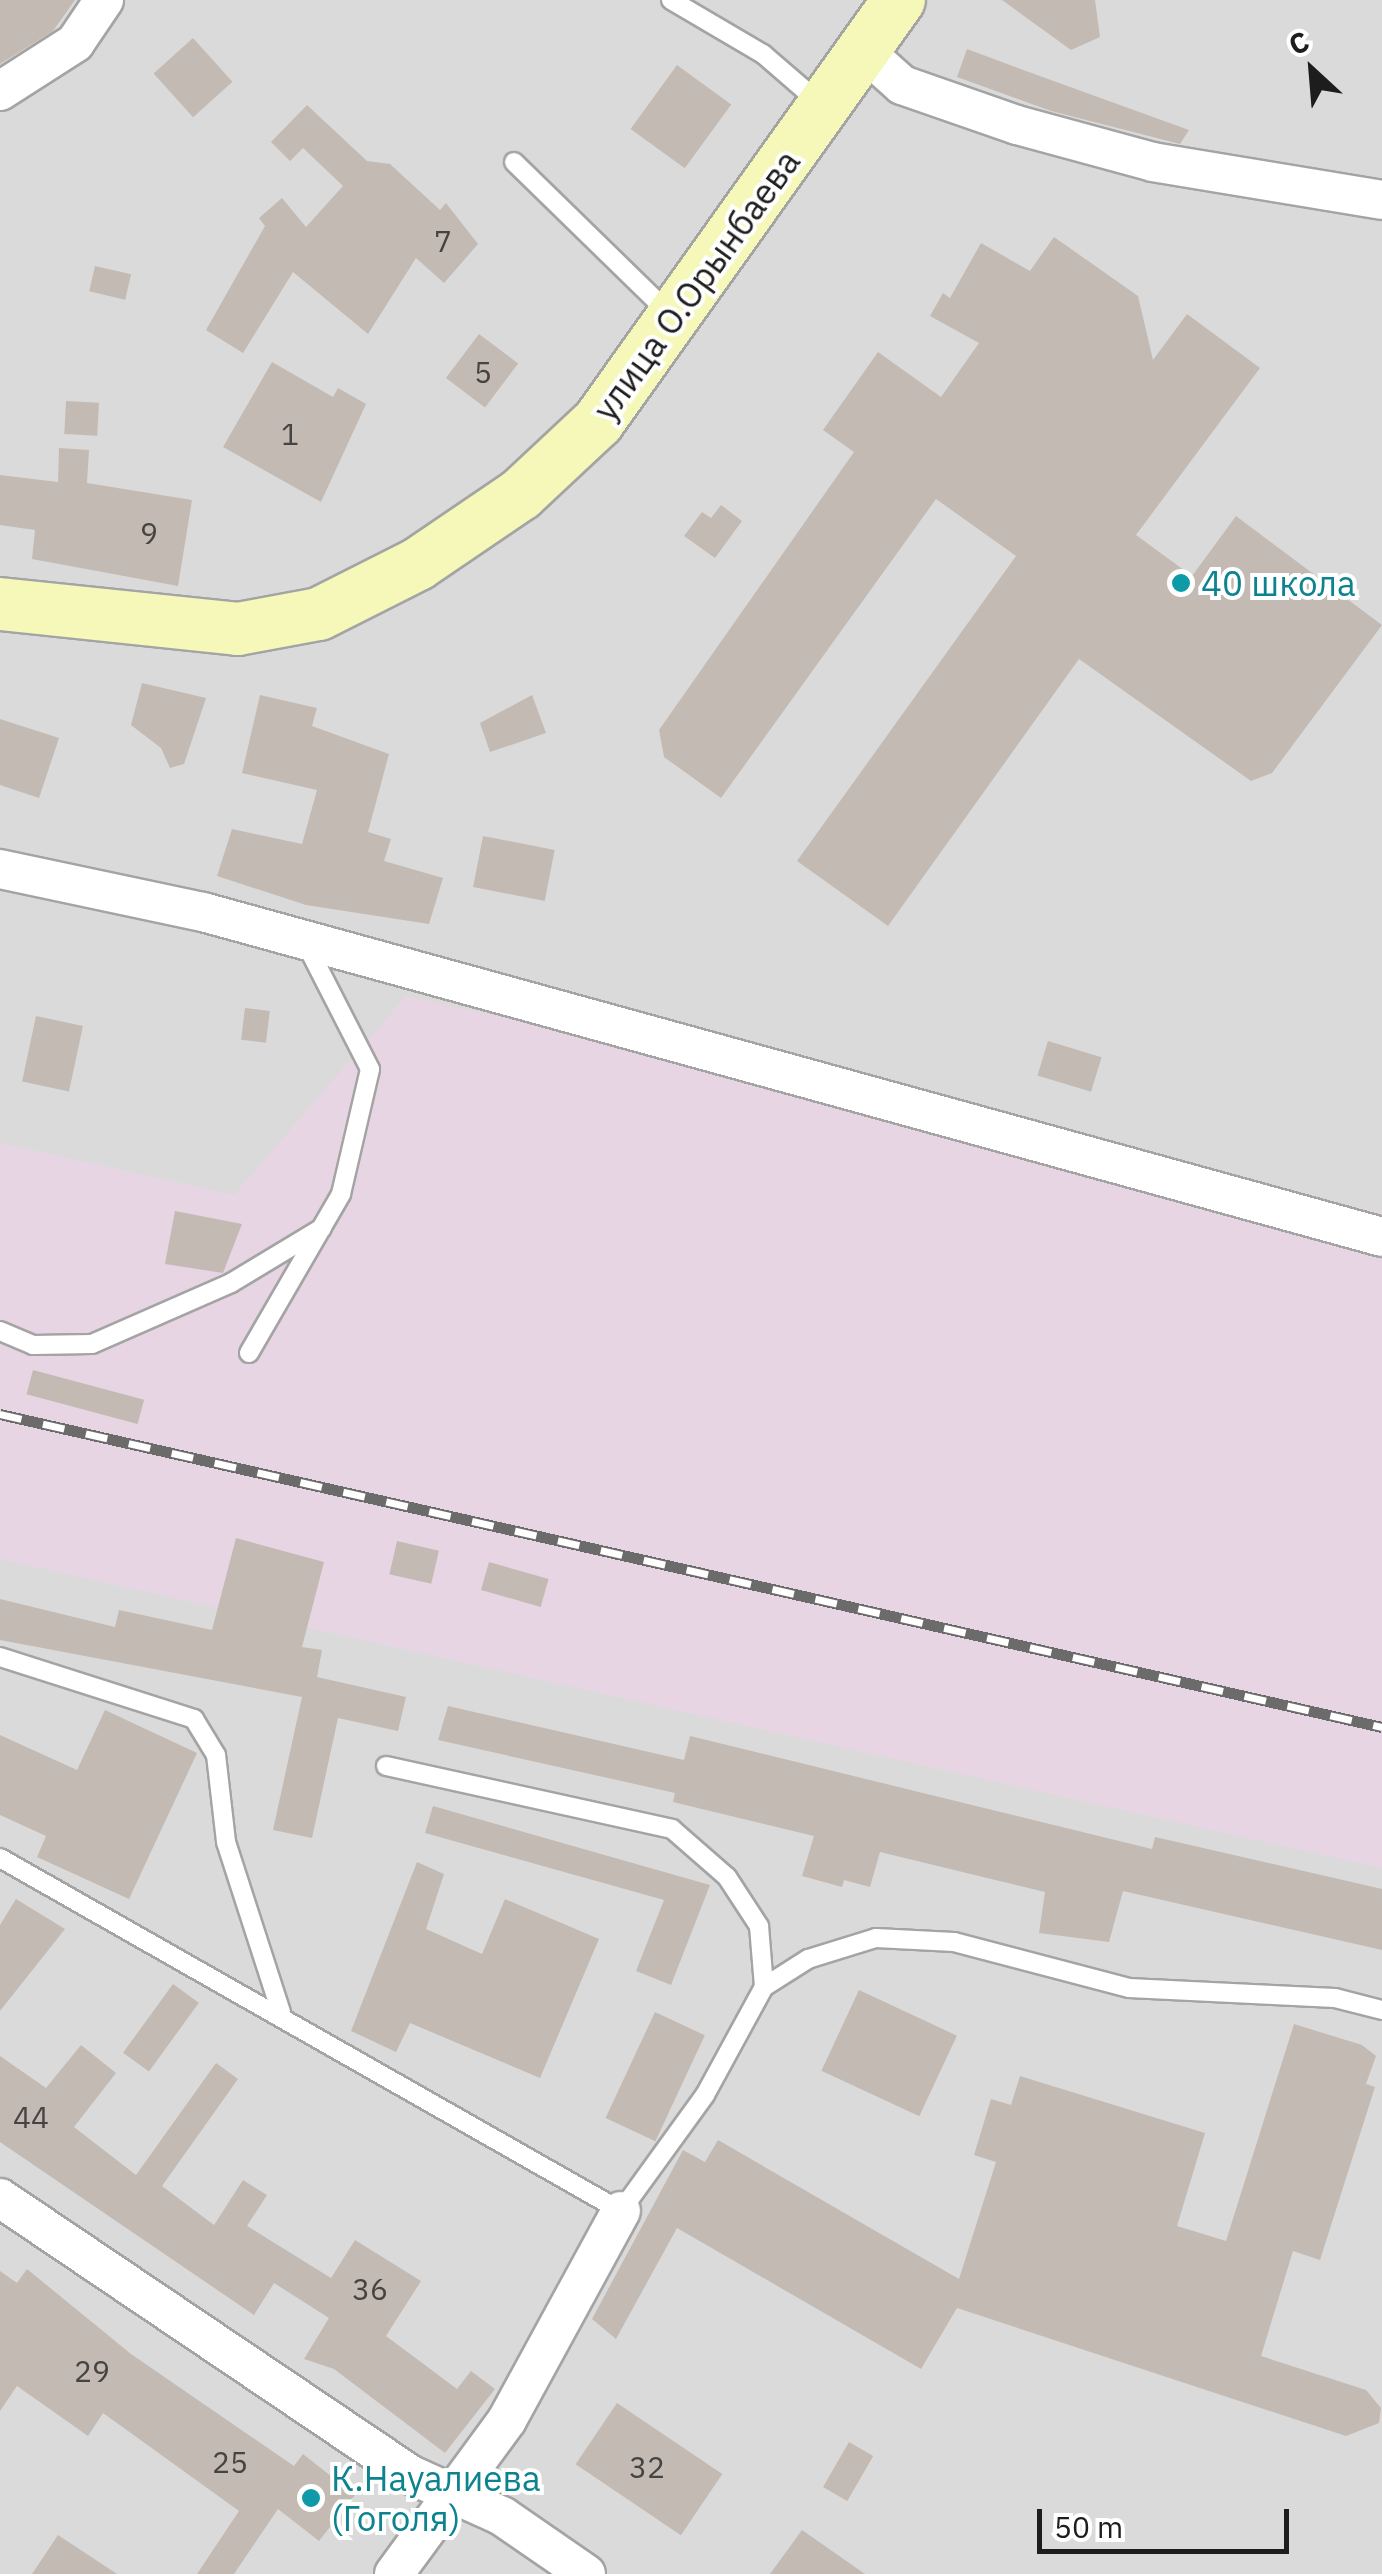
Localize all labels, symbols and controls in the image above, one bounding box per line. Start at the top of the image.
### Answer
north arrow [1262,20,1362,120]
text: С [1282,22,1315,63]
street label: улица О.Орынбаева [584,142,808,428]
house number: 7 [434,223,452,259]
house number: 5 [474,354,492,390]
house number: 1 [281,416,299,452]
house number: 9 [140,515,158,551]
place label: 40 школа [1201,562,1356,604]
marker: 40 школа [1170,572,1192,594]
house number: 44 [13,2099,49,2135]
house number: 36 [352,2271,388,2307]
house number: 29 [74,2353,110,2389]
house number: 25 [212,2444,248,2480]
house number: 32 [629,2449,665,2485]
place label: К.Науалиева (Гоголя) [331,2457,541,2539]
marker: К.Науалиева (Гоголя) [300,2487,322,2509]
scale bar [1042,2489,1294,2551]
text: 50 m [1054,2507,1123,2546]

